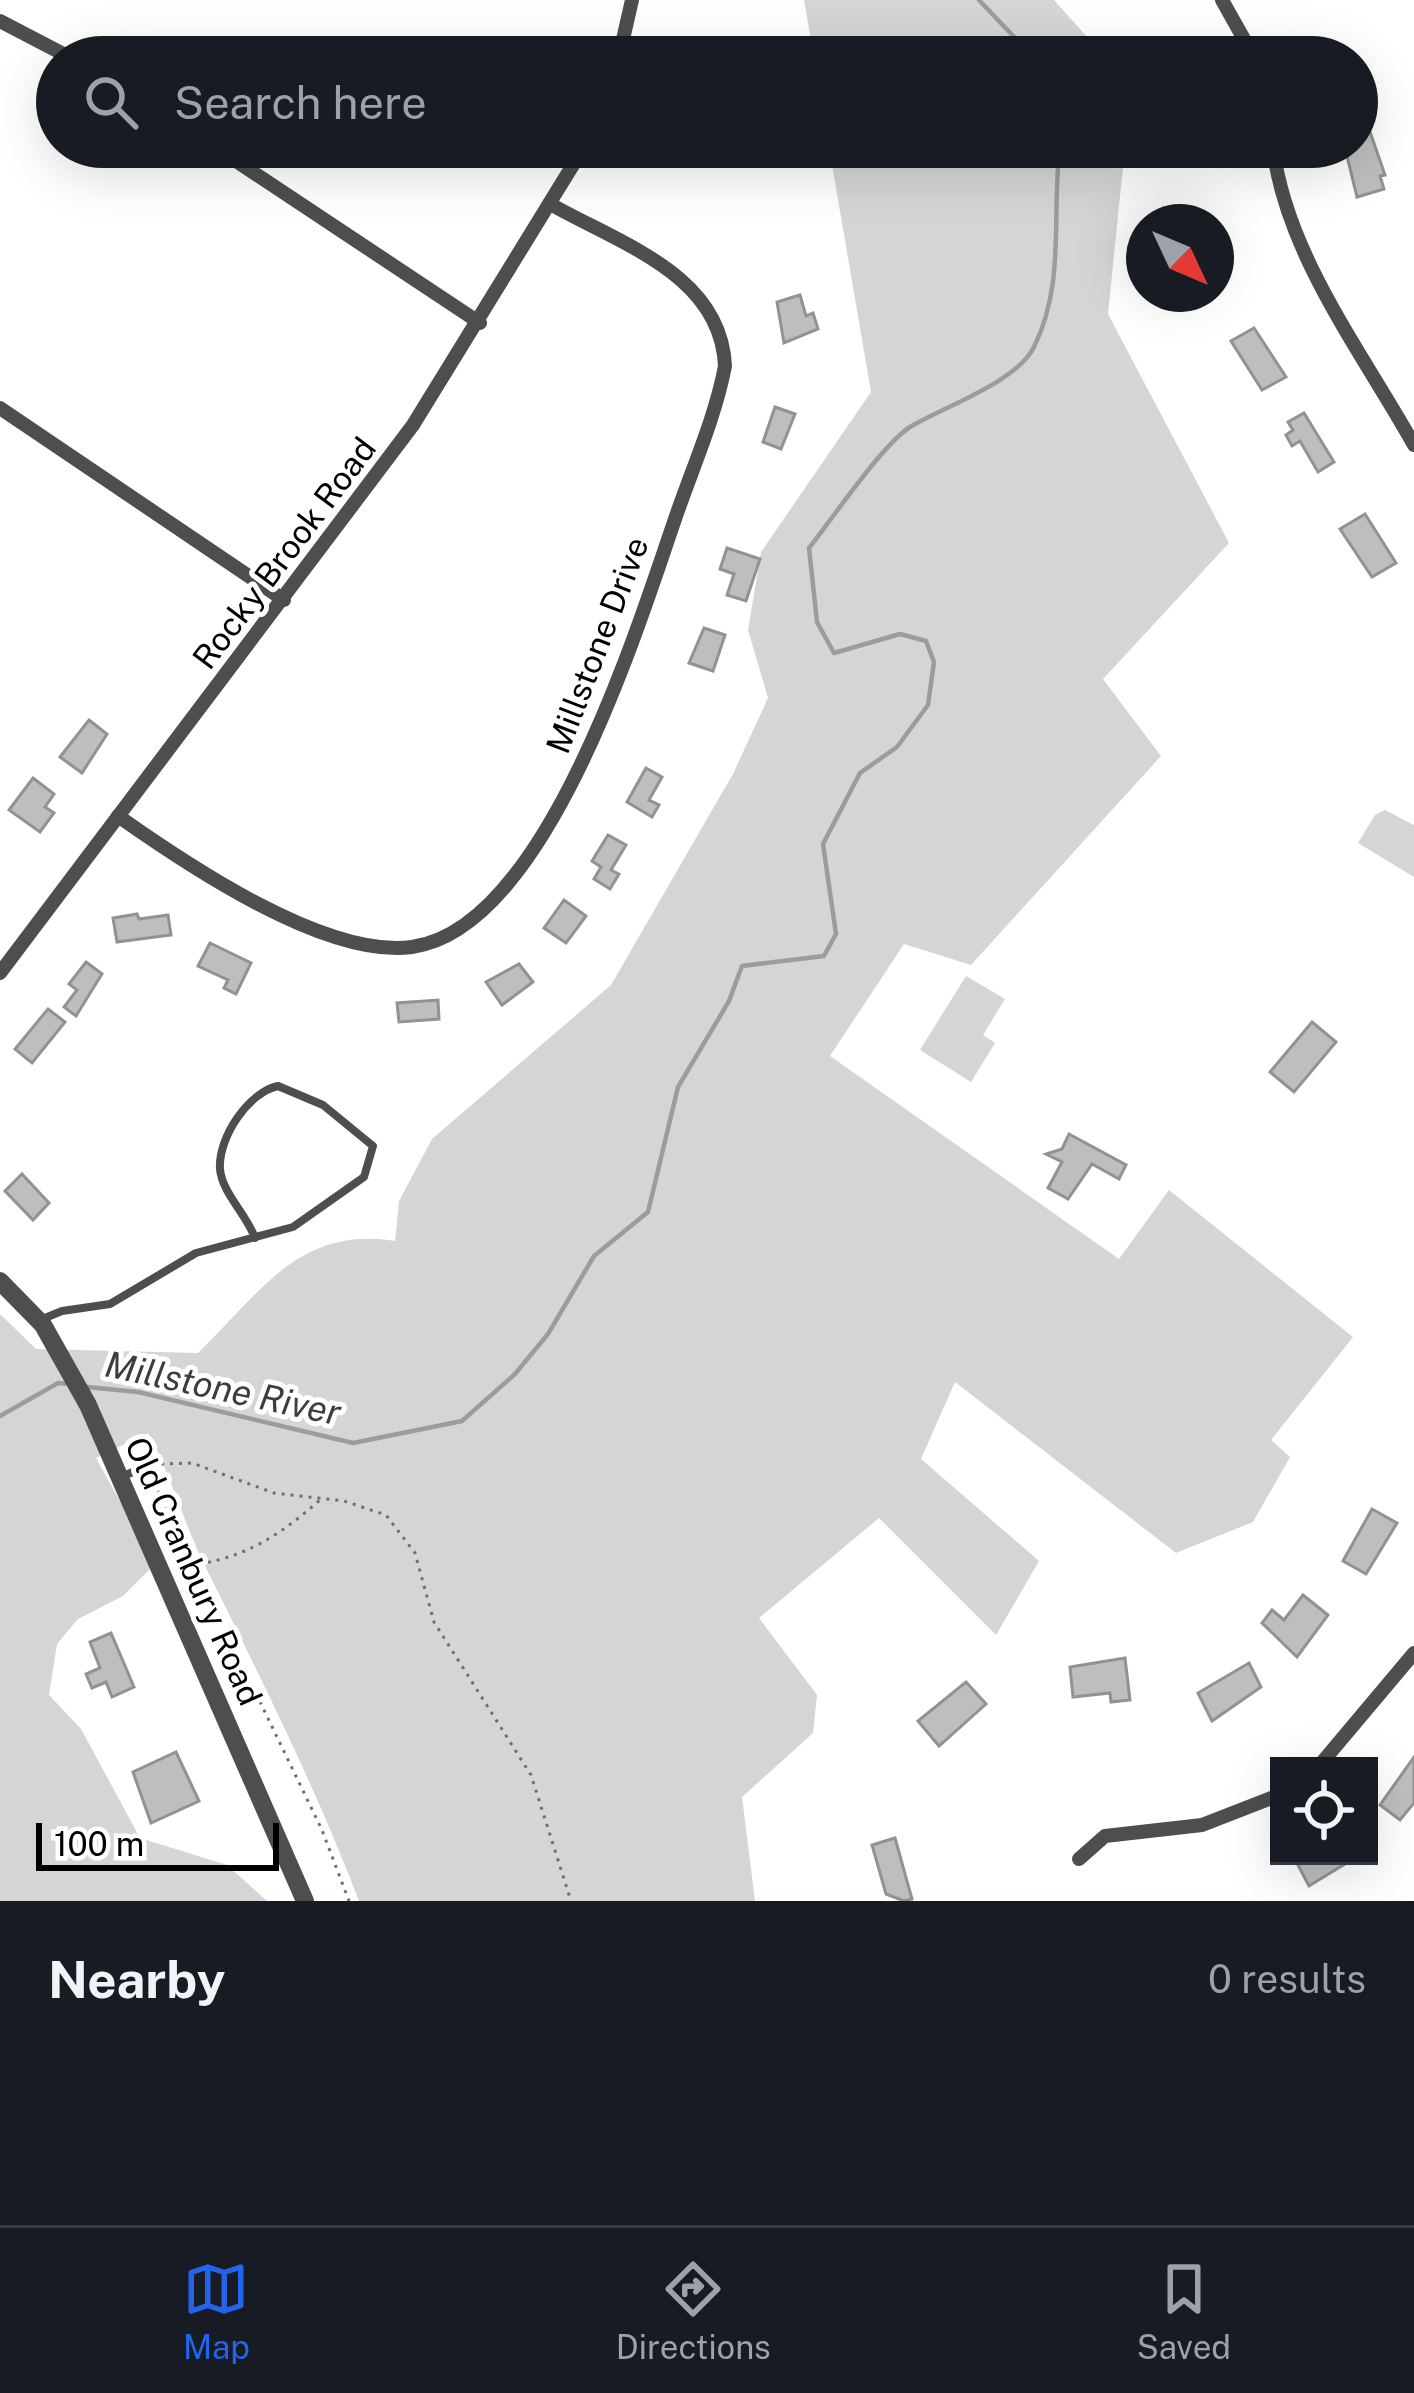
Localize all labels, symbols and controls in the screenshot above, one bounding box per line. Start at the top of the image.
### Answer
search box [36,36,1378,168]
icon: search [78,69,144,135]
text: Search here [174,76,427,129]
north arrow [1126,204,1234,312]
street label: Rocky Brook Road [185,430,383,676]
street label: Millstone Drive [538,532,656,758]
water label: Millstone River [101,1343,345,1434]
street label: Old Cranbury Road [118,1431,270,1711]
map controls [1270,1757,1378,1865]
button: locate [1270,1757,1378,1865]
scale bar [36,1817,279,1870]
text: 100 m [54,1825,144,1863]
text: Nearby [48,1950,225,2009]
text: 0 results [1208,1956,1366,2002]
tab: Map [183,2256,250,2366]
tab: Directions [616,2256,771,2366]
tab: Saved [1137,2256,1231,2366]

